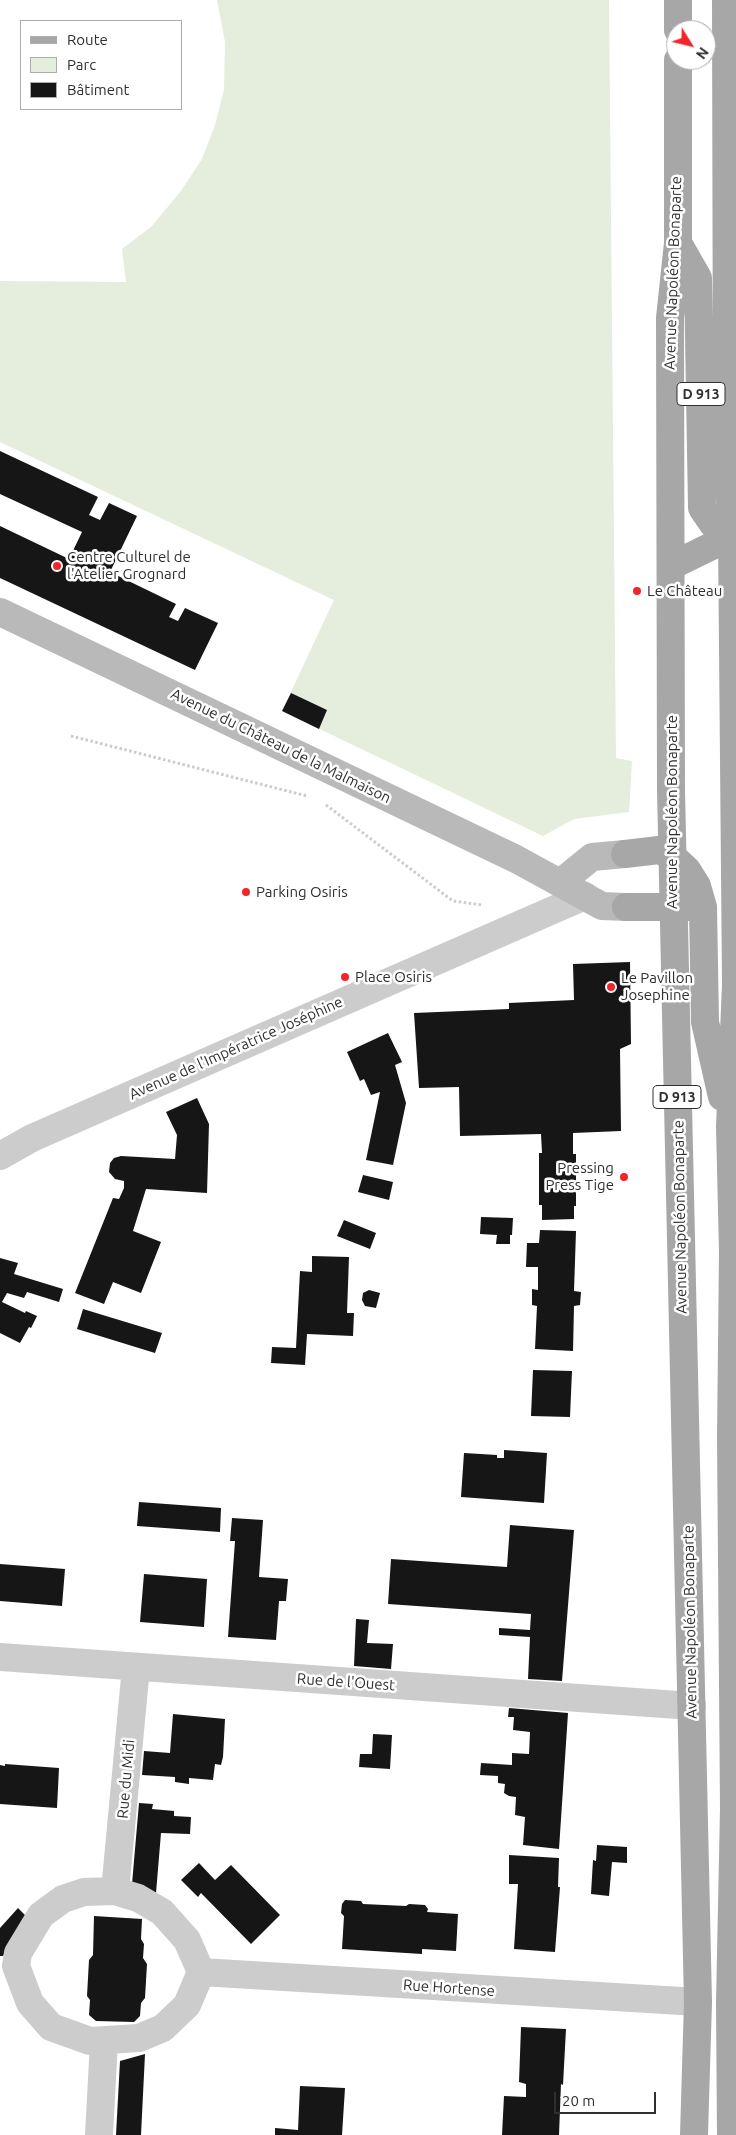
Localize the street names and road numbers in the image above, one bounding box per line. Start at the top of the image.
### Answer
street label: Avenue Napoléon Bonaparte [661,176,685,370]
road number: D 913 [677,382,725,406]
street label: Avenue du Château de la Malmaison [168,685,394,807]
street label: Avenue Napoléon Bonaparte [663,715,681,909]
street label: Avenue de l'Impératrice Joséphine [126,993,346,1103]
road number: D 913 [653,1086,701,1108]
street label: Avenue Napoléon Bonaparte [669,1120,691,1314]
street label: Avenue Napoléon Bonaparte [679,1525,701,1719]
street label: Rue de l'Ouest [296,1670,396,1694]
street label: Rue du Midi [114,1739,138,1819]
street label: Rue Hortense [402,1976,496,2000]

